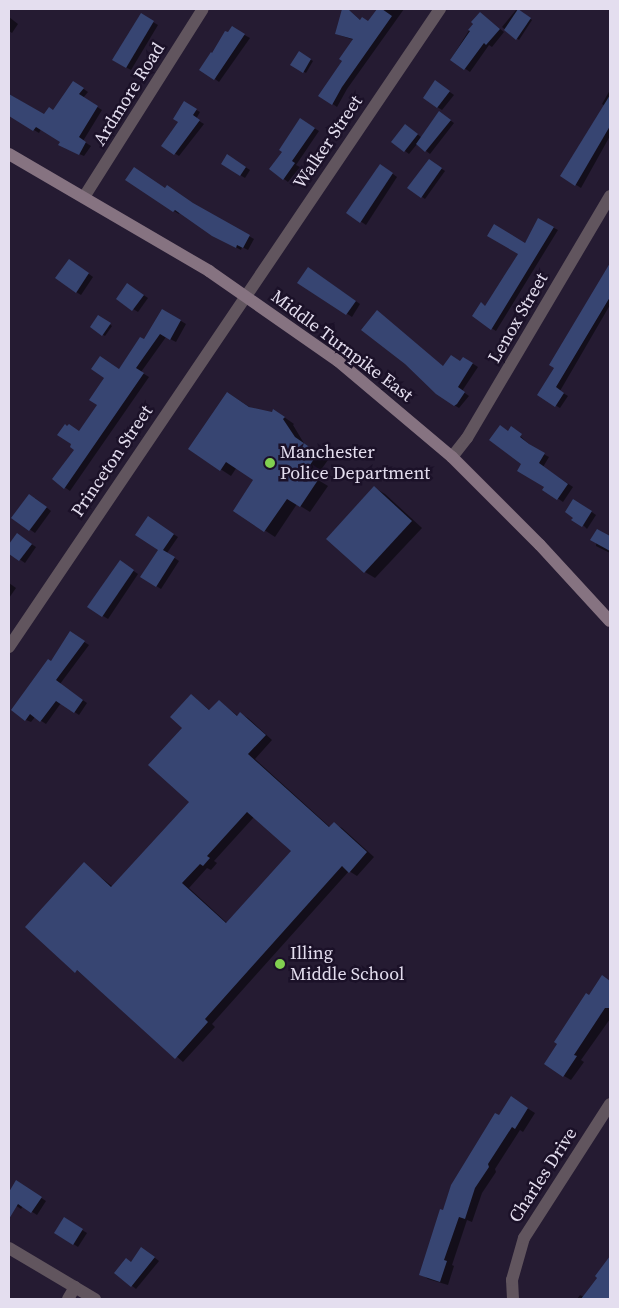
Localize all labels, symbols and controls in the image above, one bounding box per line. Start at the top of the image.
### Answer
street label: Ardmore Road [89,39,169,149]
street label: Walker Street [289,91,367,193]
street label: Lenox Street [484,269,552,367]
street label: Middle Turnpike East [267,286,417,406]
street label: Princeton Street [67,401,157,521]
place label: Manchester Police Department [280,442,430,484]
marker: Manchester Police Department [264,457,276,469]
place label: Illing Middle School [290,943,404,986]
marker: Illing Middle School [274,958,286,970]
street label: Charles Drive [504,1124,582,1226]

